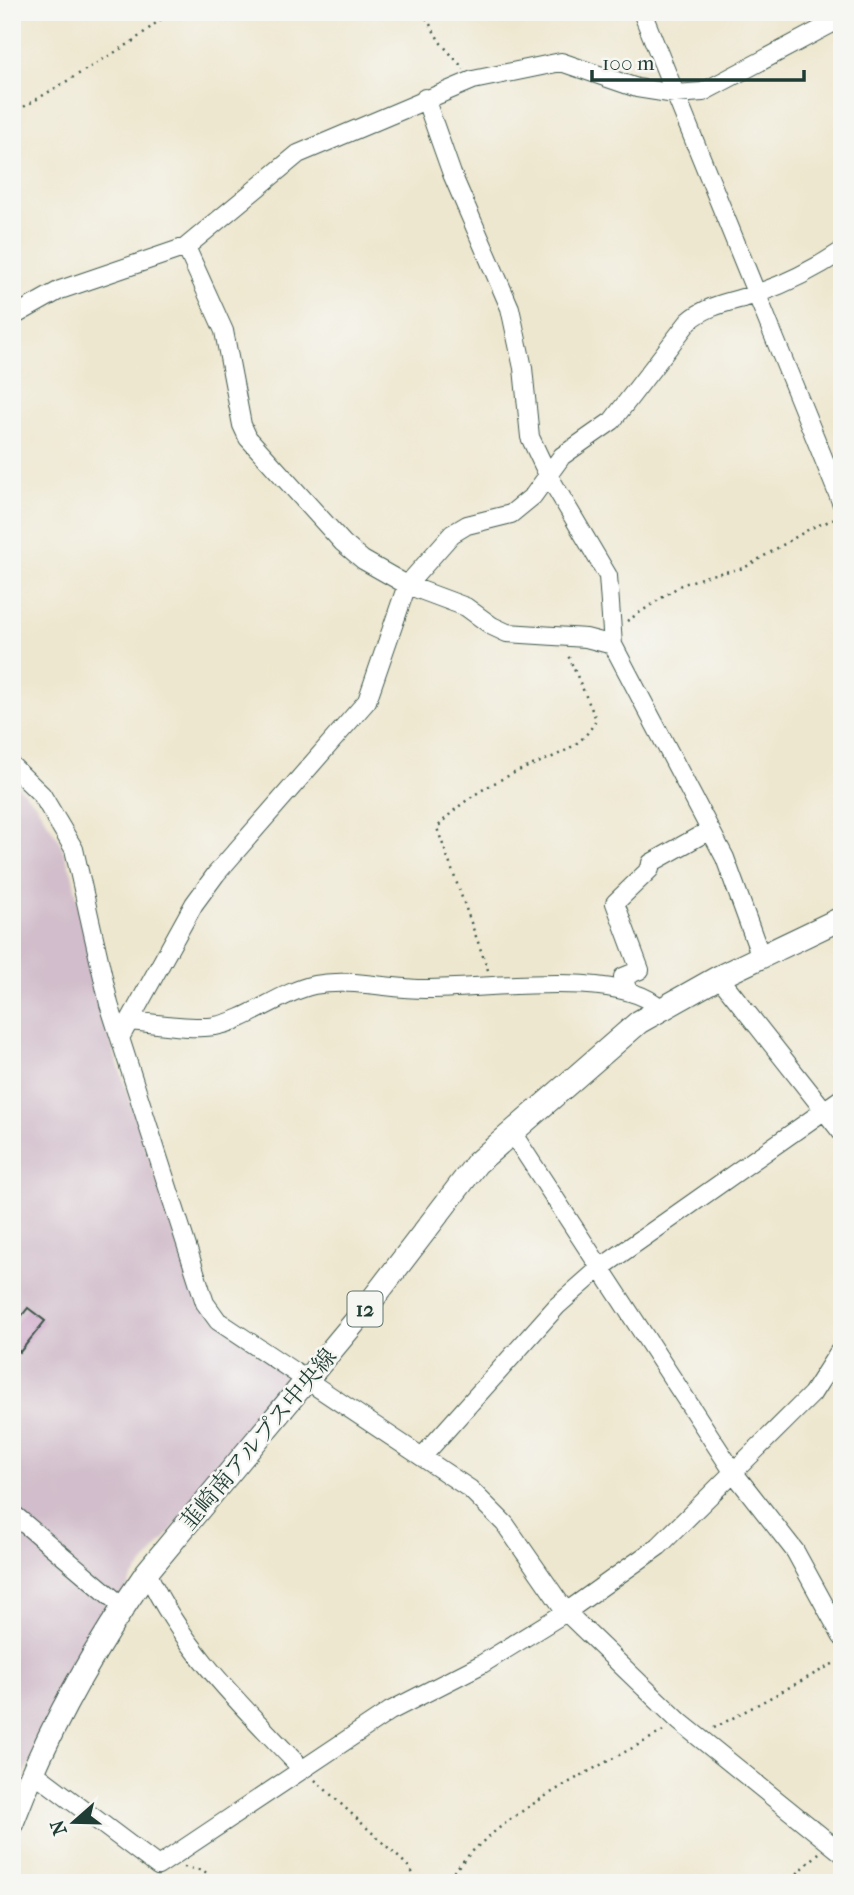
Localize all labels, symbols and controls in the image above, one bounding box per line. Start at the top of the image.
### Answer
scale bar [592,38,803,82]
text: 100 m [602,51,655,75]
road number: 12 [348,1292,382,1326]
street label: 韮崎南アルプス中央線 [175,1343,342,1535]
north arrow [38,1786,108,1856]
text: N [46,1816,72,1838]

